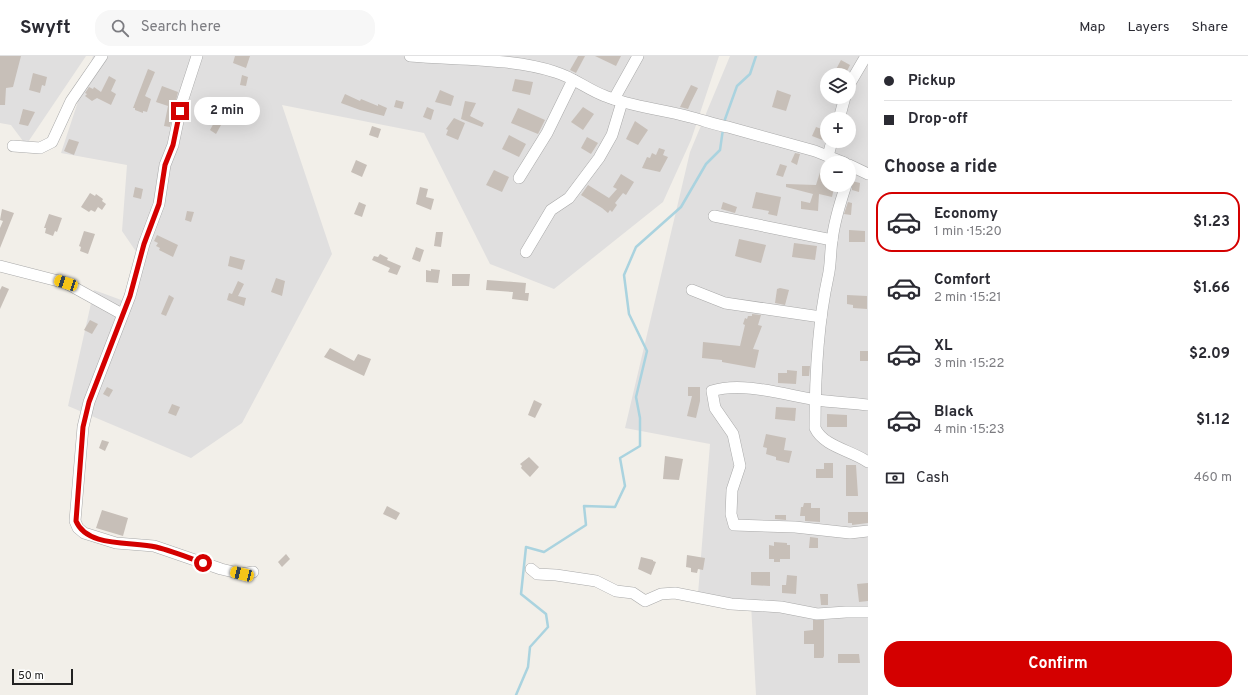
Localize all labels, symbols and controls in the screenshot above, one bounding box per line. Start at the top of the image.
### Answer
search box [95,10,375,46]
text: Swyft [20,16,71,40]
icon: search [109,17,131,39]
text: Search here [141,18,221,37]
text: Map [1079,19,1105,36]
text: Layers [1127,19,1169,36]
text: Share [1191,19,1228,36]
map controls [820,68,856,192]
button: layers [820,68,856,104]
text: Pickup [908,72,956,91]
callout: 2 min [194,97,260,125]
route end [171,102,189,120]
text: 2 min [210,103,244,119]
text: Drop-off [908,110,968,129]
button: + [820,112,856,148]
button: − [820,156,856,192]
text: Choose a ride [884,156,997,179]
icon: car [886,204,922,240]
text: Economy [934,205,998,224]
text: $1.23 [1193,213,1230,232]
text: 1 min · 15:20 [934,224,1002,240]
icon: car [886,270,922,306]
text: Comfort [934,271,991,290]
car [53,274,79,292]
text: $1.66 [1193,279,1230,298]
text: 2 min · 15:21 [934,290,1001,306]
icon: car [886,336,922,372]
text: XL [934,337,952,356]
text: $2.09 [1189,345,1230,364]
text: 3 min · 15:22 [934,356,1004,372]
icon: car [886,402,922,438]
text: Black [934,403,974,422]
text: $1.12 [1196,411,1230,430]
text: 4 min · 15:23 [934,422,1005,438]
icon: cash [884,467,906,489]
text: Cash [916,469,949,488]
text: 460 m [1194,470,1232,486]
route start [194,554,212,572]
car [229,565,255,583]
button: Confirm [884,641,1232,687]
scale bar [12,667,73,686]
text: 50 m [18,669,44,683]

